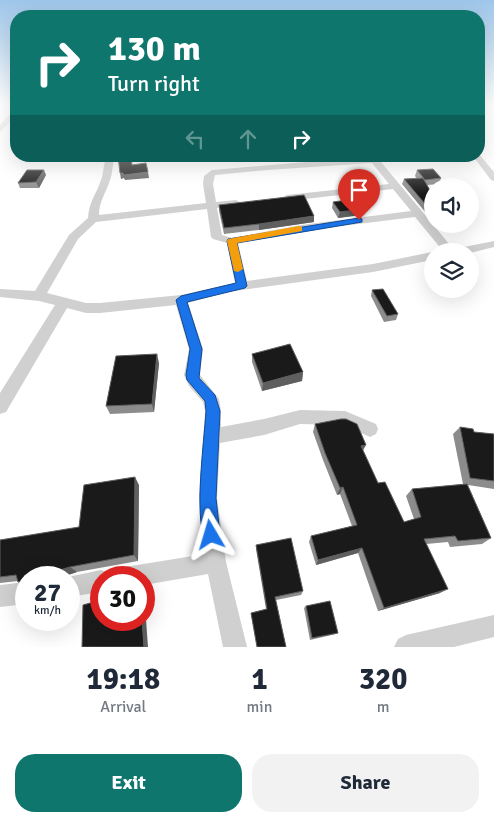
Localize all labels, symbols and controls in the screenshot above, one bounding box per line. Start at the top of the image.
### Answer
text: 130 m [108,27,201,70]
icon: right [25,30,90,95]
text: Turn right [108,70,200,97]
icon: left [181,125,209,153]
icon: ahead [234,125,262,153]
icon: right [287,125,315,153]
pin [338,169,380,220]
icon: arrive [345,176,373,204]
map controls [424,178,479,298]
button: sound [424,178,479,233]
button: layers [424,243,479,298]
position arrow [184,508,236,560]
speed limit sign: 30 [90,566,155,631]
text: 27 [34,577,61,608]
text: km/h [34,603,61,618]
text: 19:18 [86,661,160,698]
text: 1 [251,661,268,698]
text: 320 [359,661,407,698]
text: Arrival [100,697,146,717]
text: min [247,697,272,717]
text: m [377,697,390,717]
button: Exit [15,754,242,812]
button: Share [252,754,479,812]

